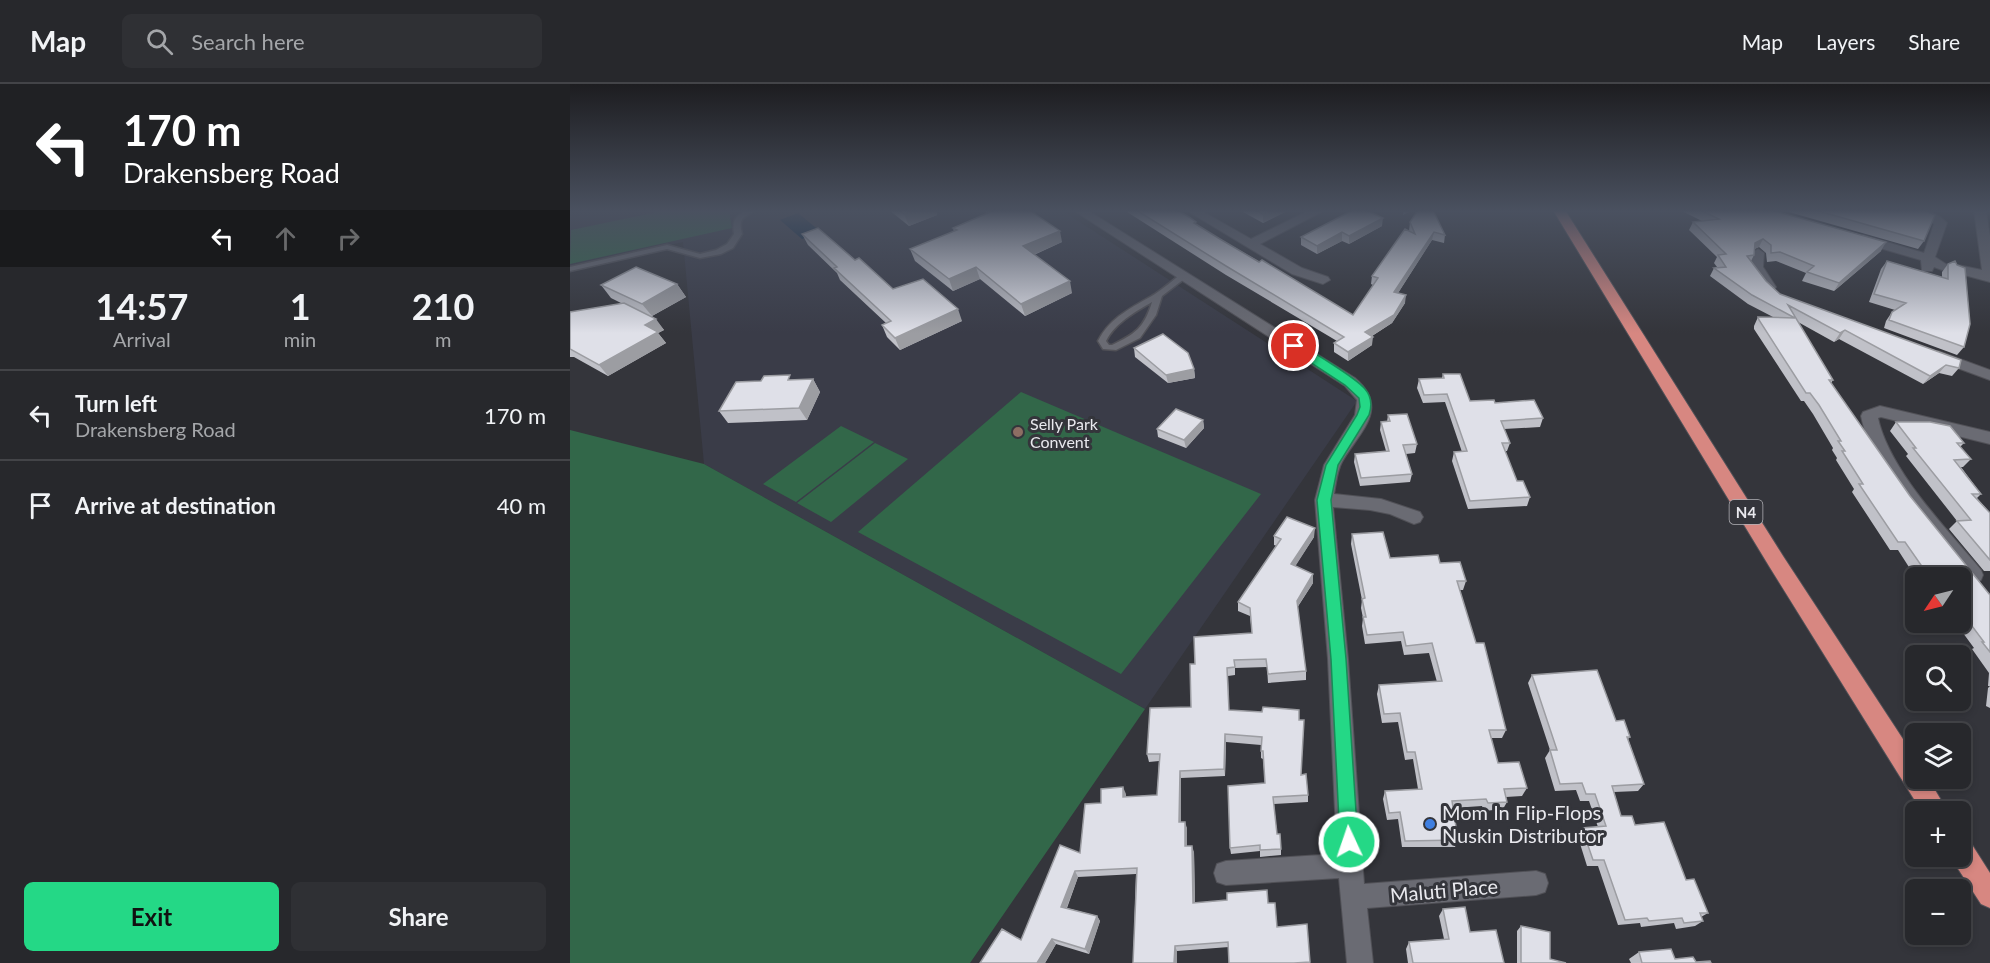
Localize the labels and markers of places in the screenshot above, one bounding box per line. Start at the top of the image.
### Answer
pin [1268,320,1319,371]
place label: Selly Park Convent [1030,414,1099,451]
marker: Selly Park Convent [1011,425,1025,439]
place label: Mom In Flip-Flops Nuskin Distributor [1442,800,1605,847]
marker: Mom In Flip-Flops Nuskin Distributor [1423,817,1437,831]

